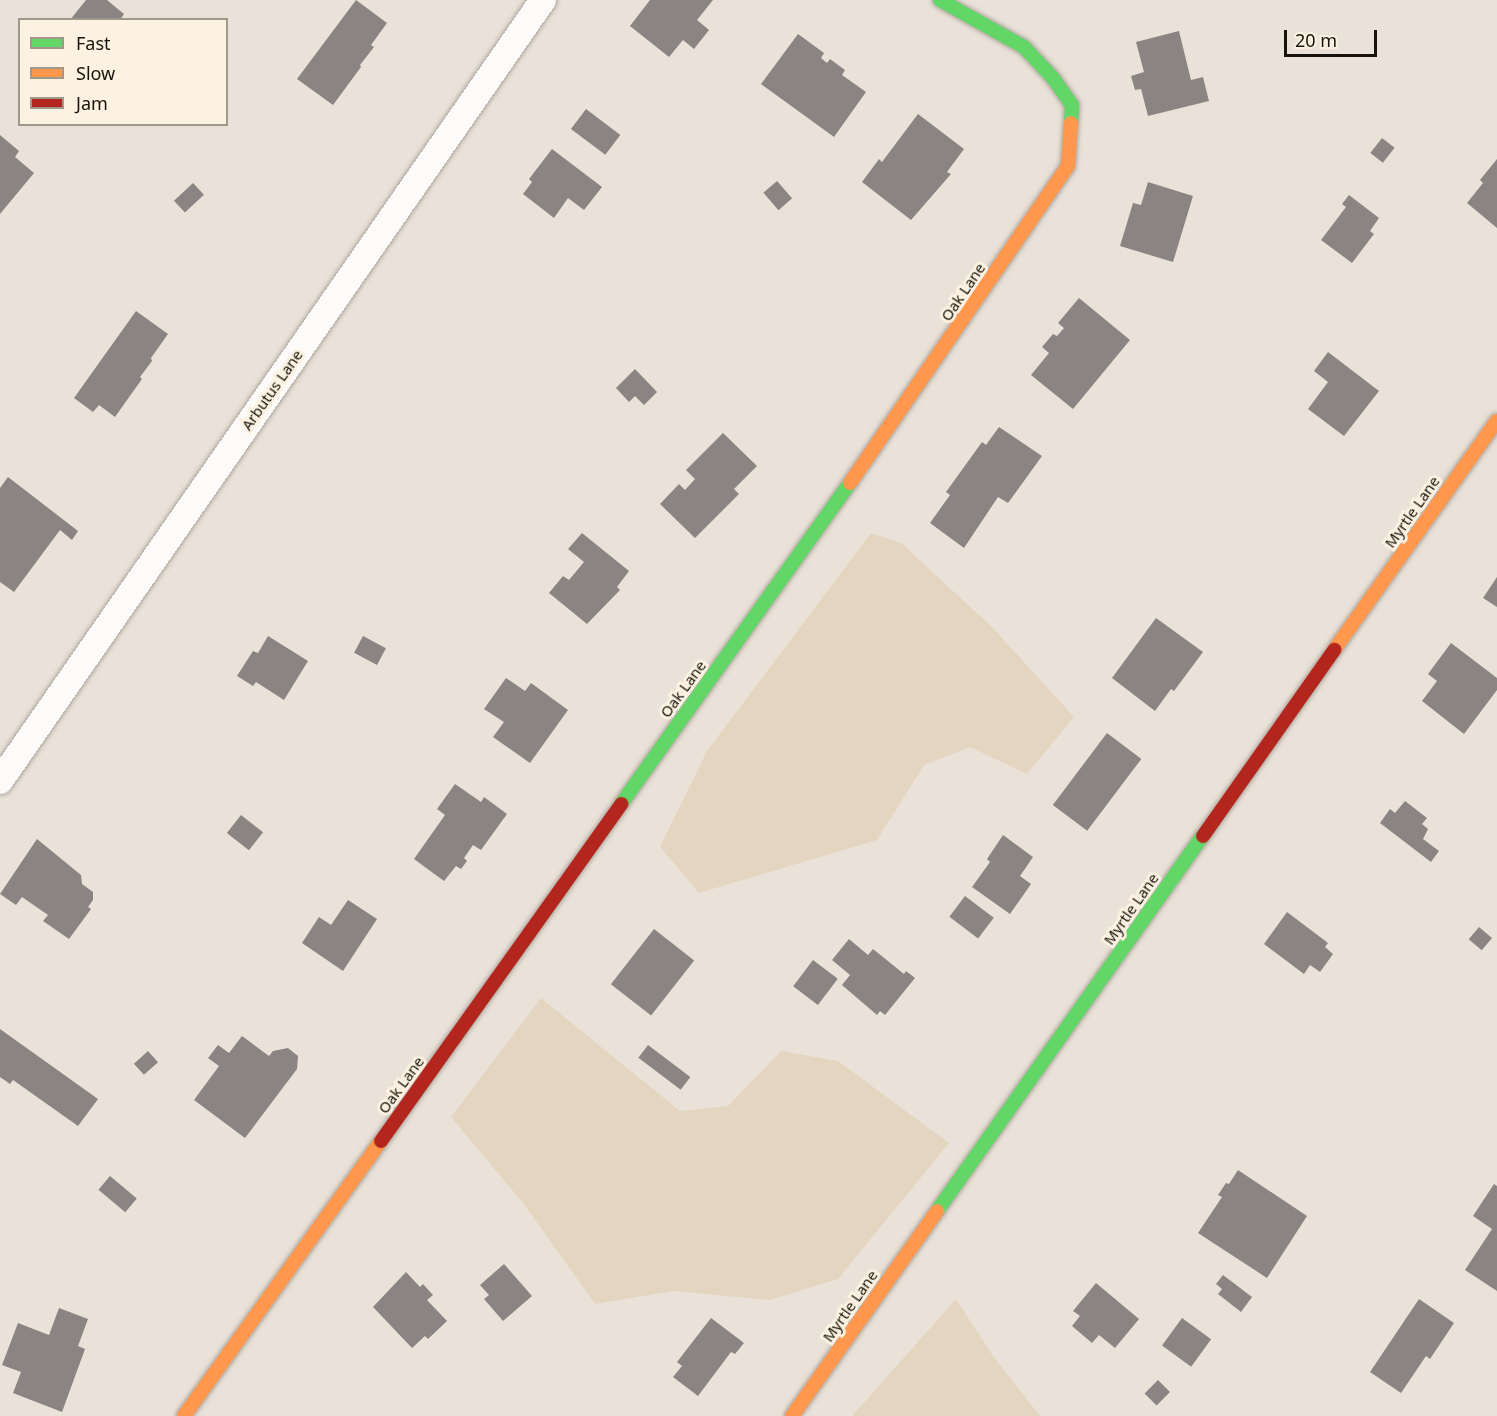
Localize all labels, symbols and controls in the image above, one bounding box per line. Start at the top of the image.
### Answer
legend [18,18,228,126]
scale bar [1287,18,1380,56]
text: 20 m [1295,28,1337,52]
text: Fast [76,31,111,55]
text: Slow [76,61,115,85]
text: Jam [76,91,108,115]
street label: Oak Lane [937,260,989,324]
street label: Arbutus Lane [238,346,306,434]
street label: Myrtle Lane [1381,473,1443,551]
street label: Oak Lane [656,657,710,721]
street label: Myrtle Lane [1100,870,1162,948]
street label: Oak Lane [374,1053,428,1117]
street label: Myrtle Lane [819,1267,881,1345]

